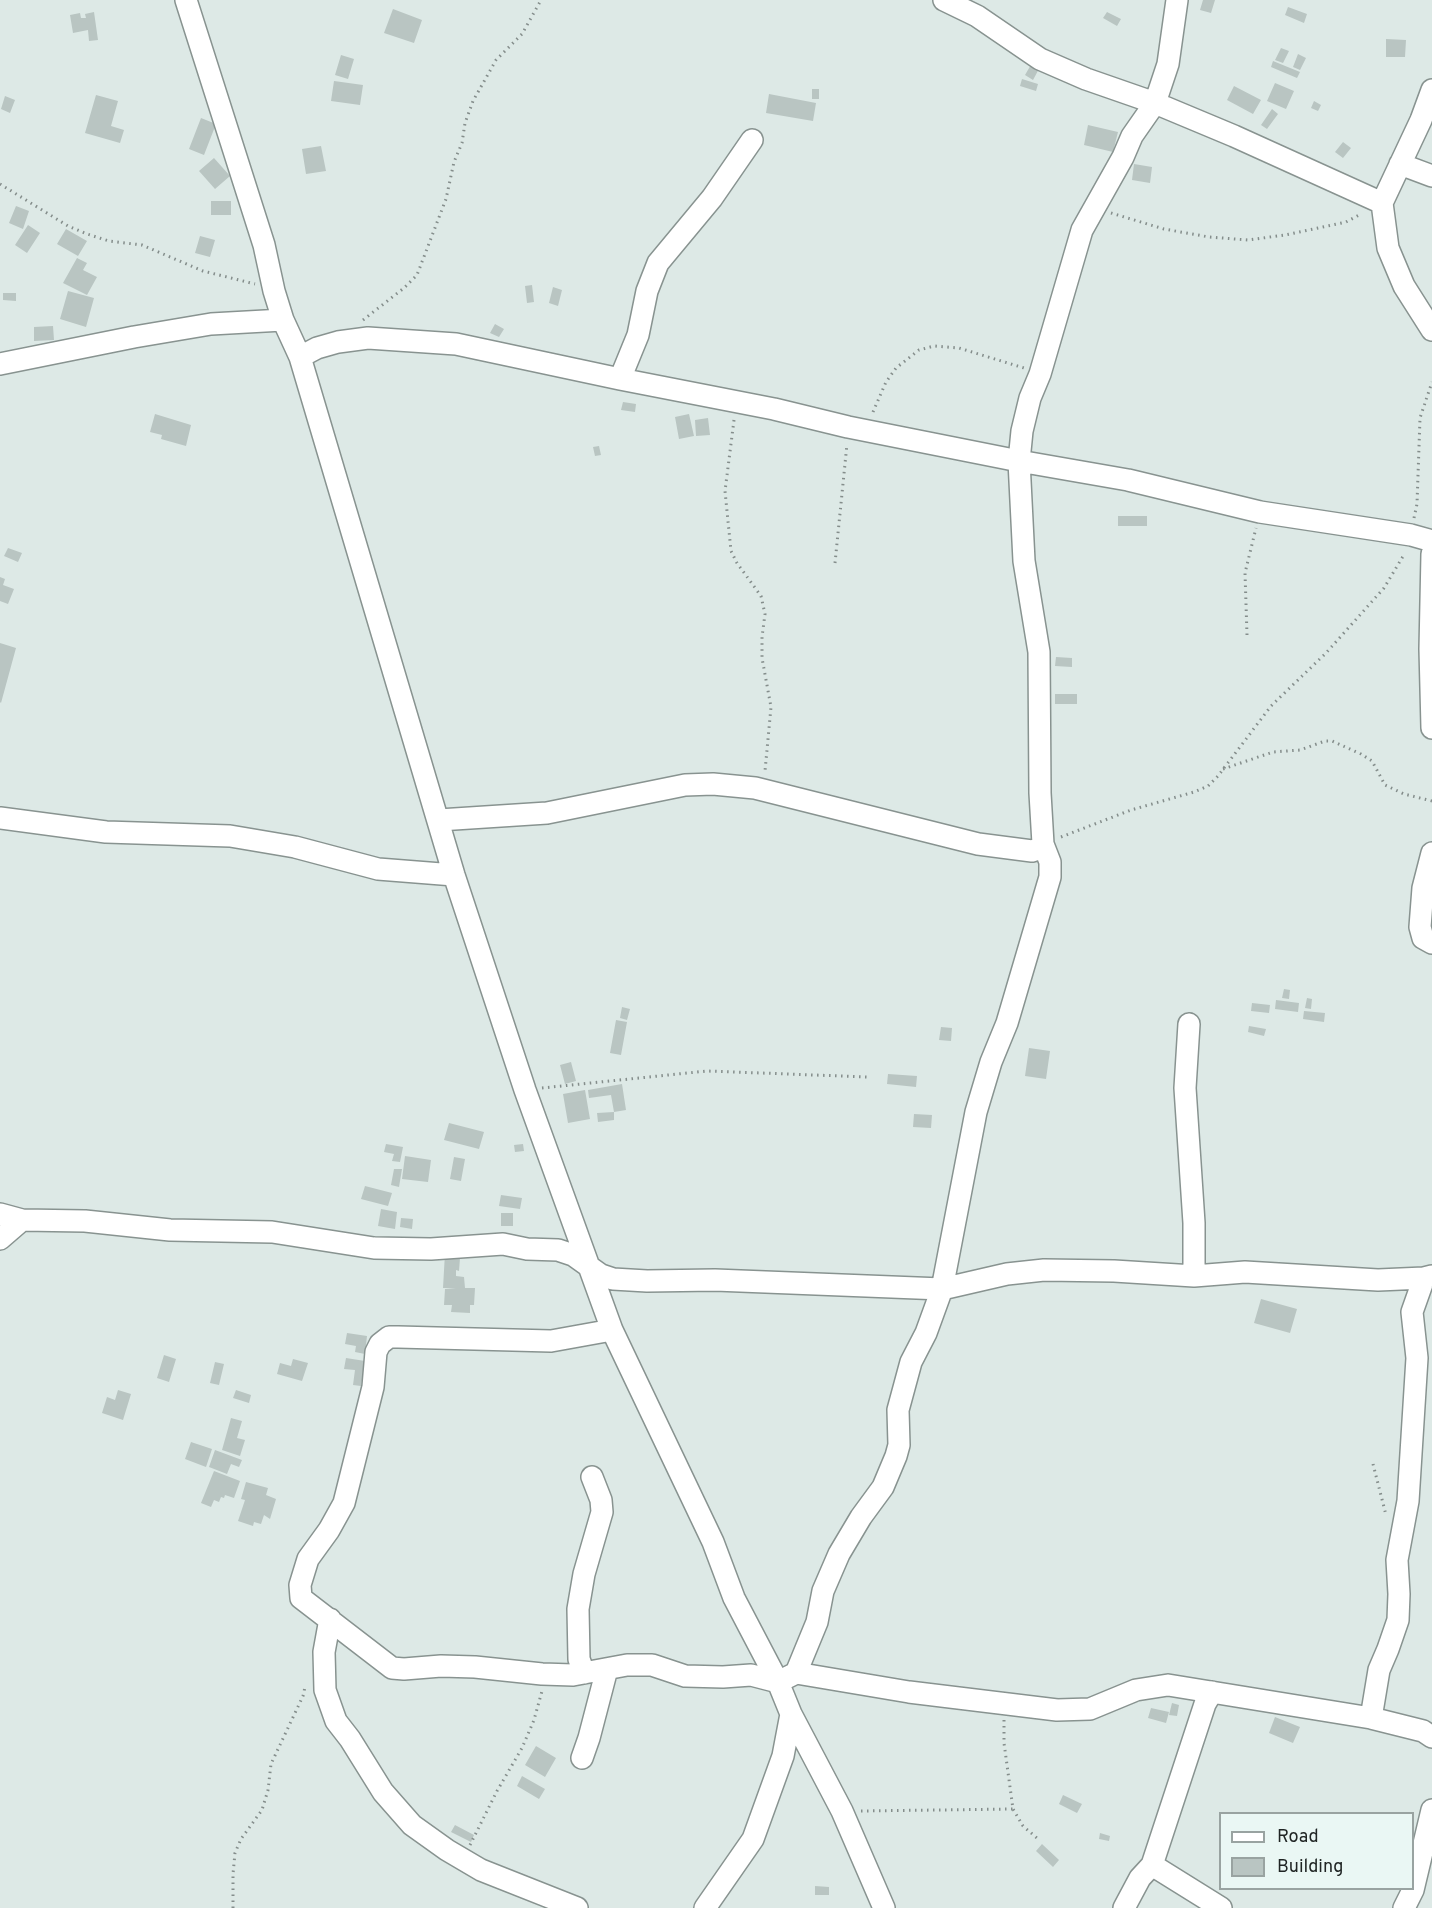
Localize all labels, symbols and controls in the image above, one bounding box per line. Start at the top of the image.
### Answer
legend [1219,1812,1414,1890]
text: Road [1277,1826,1319,1849]
text: Building [1277,1856,1343,1879]

